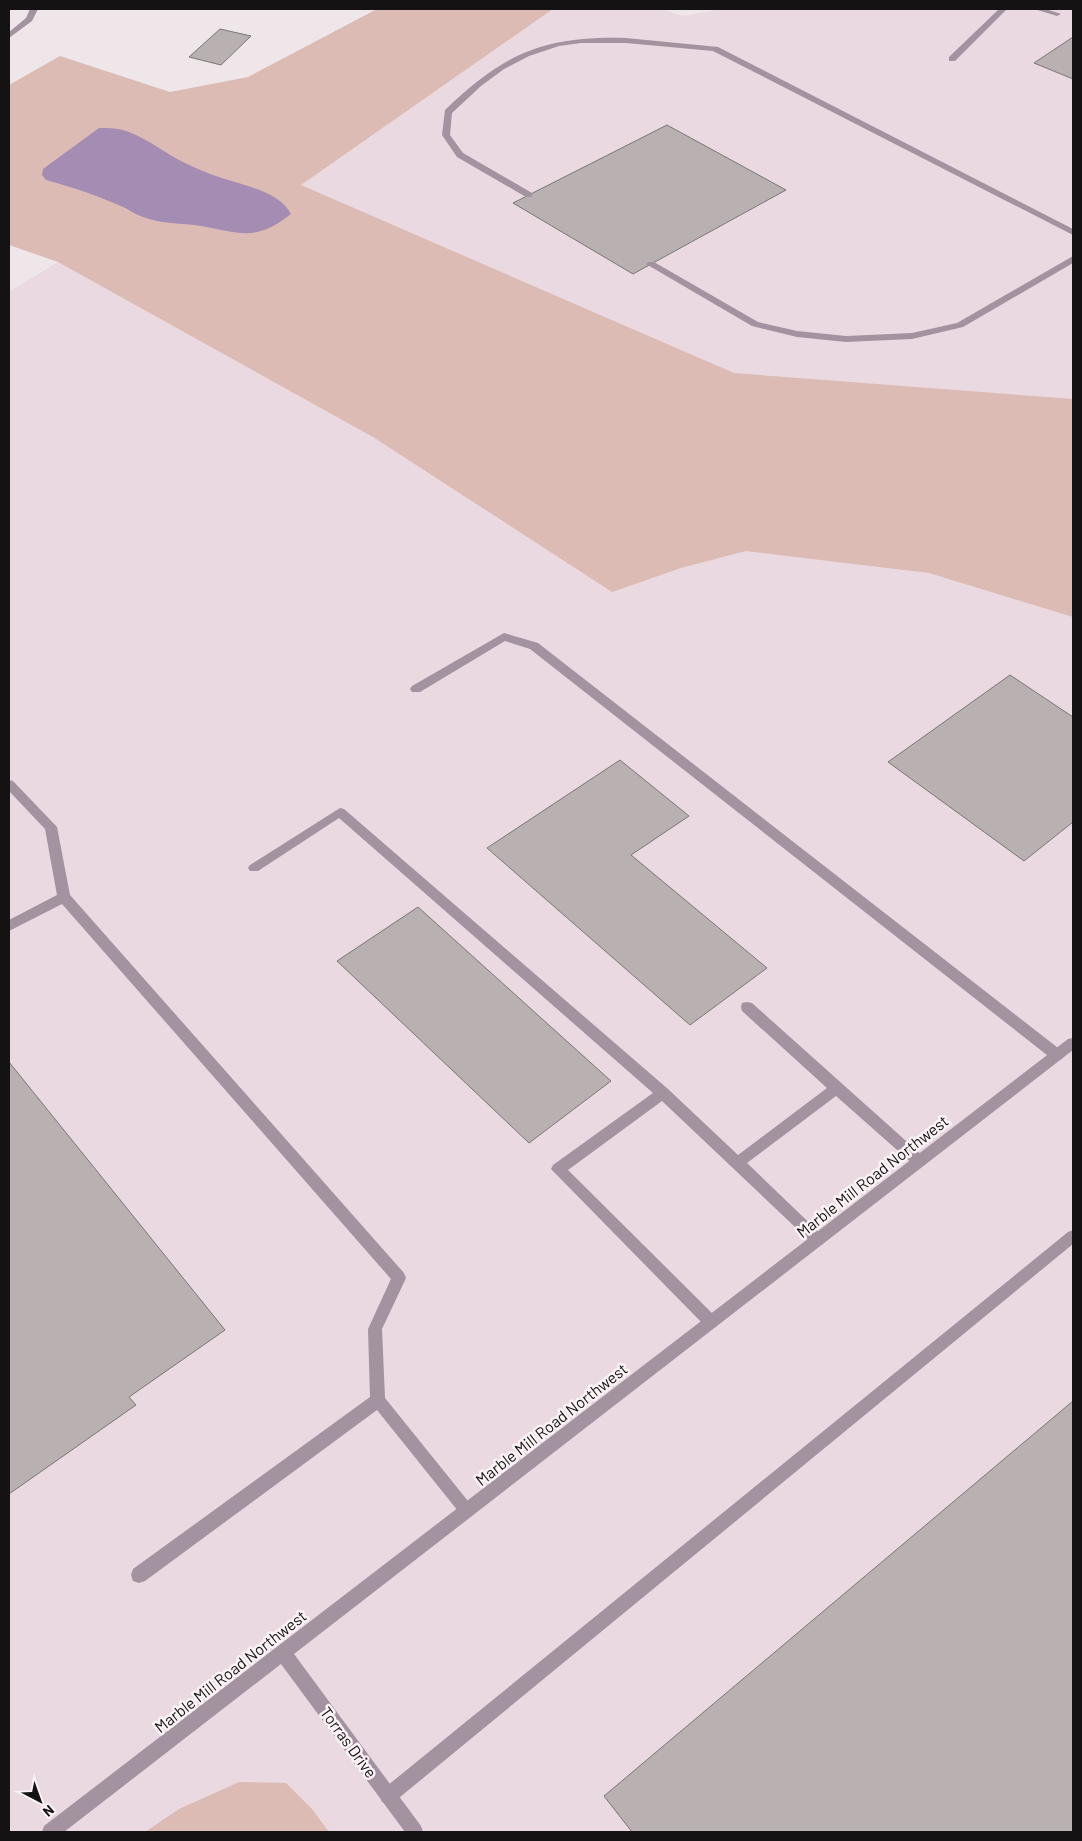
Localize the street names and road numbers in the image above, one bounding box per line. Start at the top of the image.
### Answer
street label: Marble Mill Road Northwest [792,1111,952,1241]
street label: Marble Mill Road Northwest [471,1359,631,1489]
street label: Marble Mill Road Northwest [150,1606,310,1736]
street label: Torras Drive [317,1703,381,1781]

